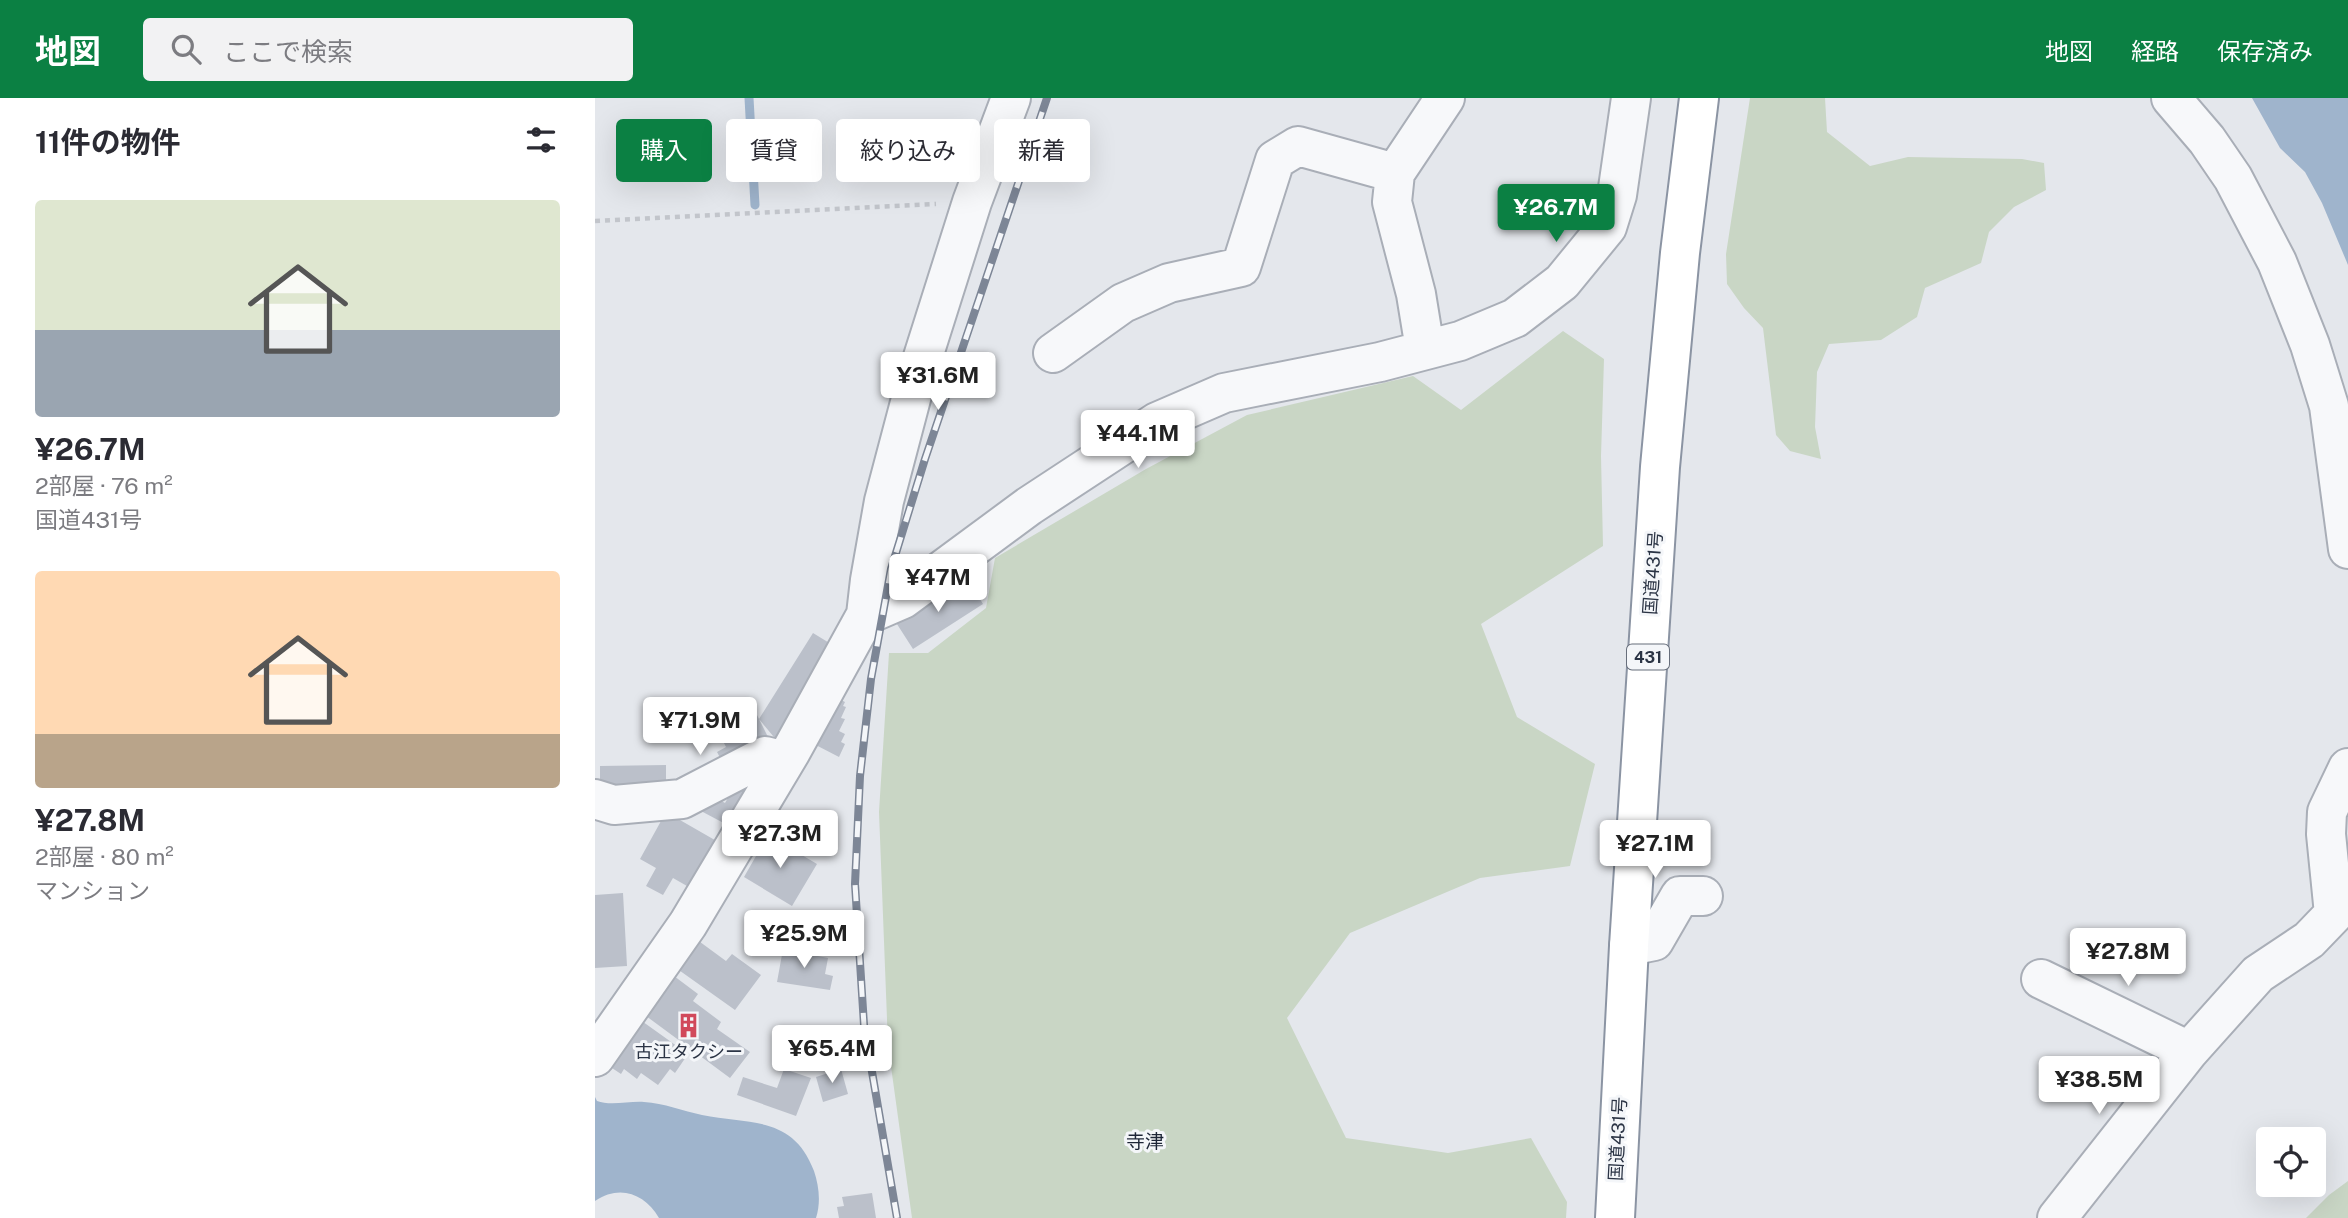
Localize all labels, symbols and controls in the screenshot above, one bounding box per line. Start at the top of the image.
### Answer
search box [143,18,633,81]
icon: search [167,30,205,68]
text: 地図 [35,32,101,70]
text: ここで検索 [223,36,353,67]
text: 地図 [2045,37,2093,65]
text: 経路 [2131,37,2179,65]
text: 保存済み [2217,37,2313,65]
chip: 購入 [616,119,712,182]
chip: 賃貸 [726,119,822,182]
chip: 絞り込み [836,119,980,182]
chip: 新着 [994,119,1090,182]
icon: filters [522,121,560,159]
text: 11件の物件 [35,124,181,160]
pin: ¥26.7M [1499,184,1613,244]
text: ¥26.7M [1514,193,1598,220]
icon: home [235,246,361,372]
pin: ¥31.6M [881,352,995,412]
text: ¥31.6M [897,361,979,388]
pin: ¥44.1M [1081,410,1195,470]
text: ¥44.1M [1097,419,1179,446]
text: ¥26.7M [35,431,146,467]
text: 2部屋 · 76 m² [35,472,173,499]
text: 国道431号 [35,506,142,533]
street label: 国道431号 [1639,530,1666,616]
pin: ¥47M [897,554,979,614]
text: ¥47M [905,563,971,590]
icon: home [235,617,361,743]
road number: 431 [1627,644,1669,670]
pin: ¥71.9M [643,698,757,757]
text: ¥71.9M [659,706,741,733]
text: ¥27.8M [35,802,145,838]
pin: ¥27.3M [723,810,837,870]
text: ¥27.3M [738,819,822,846]
pin: ¥27.1M [1598,820,1712,880]
text: ¥27.1M [1616,829,1694,856]
text: 2部屋 · 80 m² [35,843,174,870]
text: マンション [35,877,150,904]
pin: ¥25.9M [747,910,861,970]
text: ¥25.9M [760,919,848,946]
pin: ¥27.8M [2071,928,2185,988]
text: ¥27.8M [2086,937,2170,964]
building icon: 古江タクシー [675,1011,703,1039]
pin: ¥65.4M [775,1026,889,1085]
text: ¥65.4M [788,1034,876,1061]
place label: 古江タクシー [635,1041,743,1062]
pin: ¥38.5M [2042,1056,2156,1116]
text: ¥38.5M [2055,1065,2143,1092]
street label: 国道431号 [1605,1096,1630,1181]
map controls [2256,1127,2326,1197]
button: locate [2256,1127,2326,1197]
district label: 寺津 [1126,1130,1164,1152]

